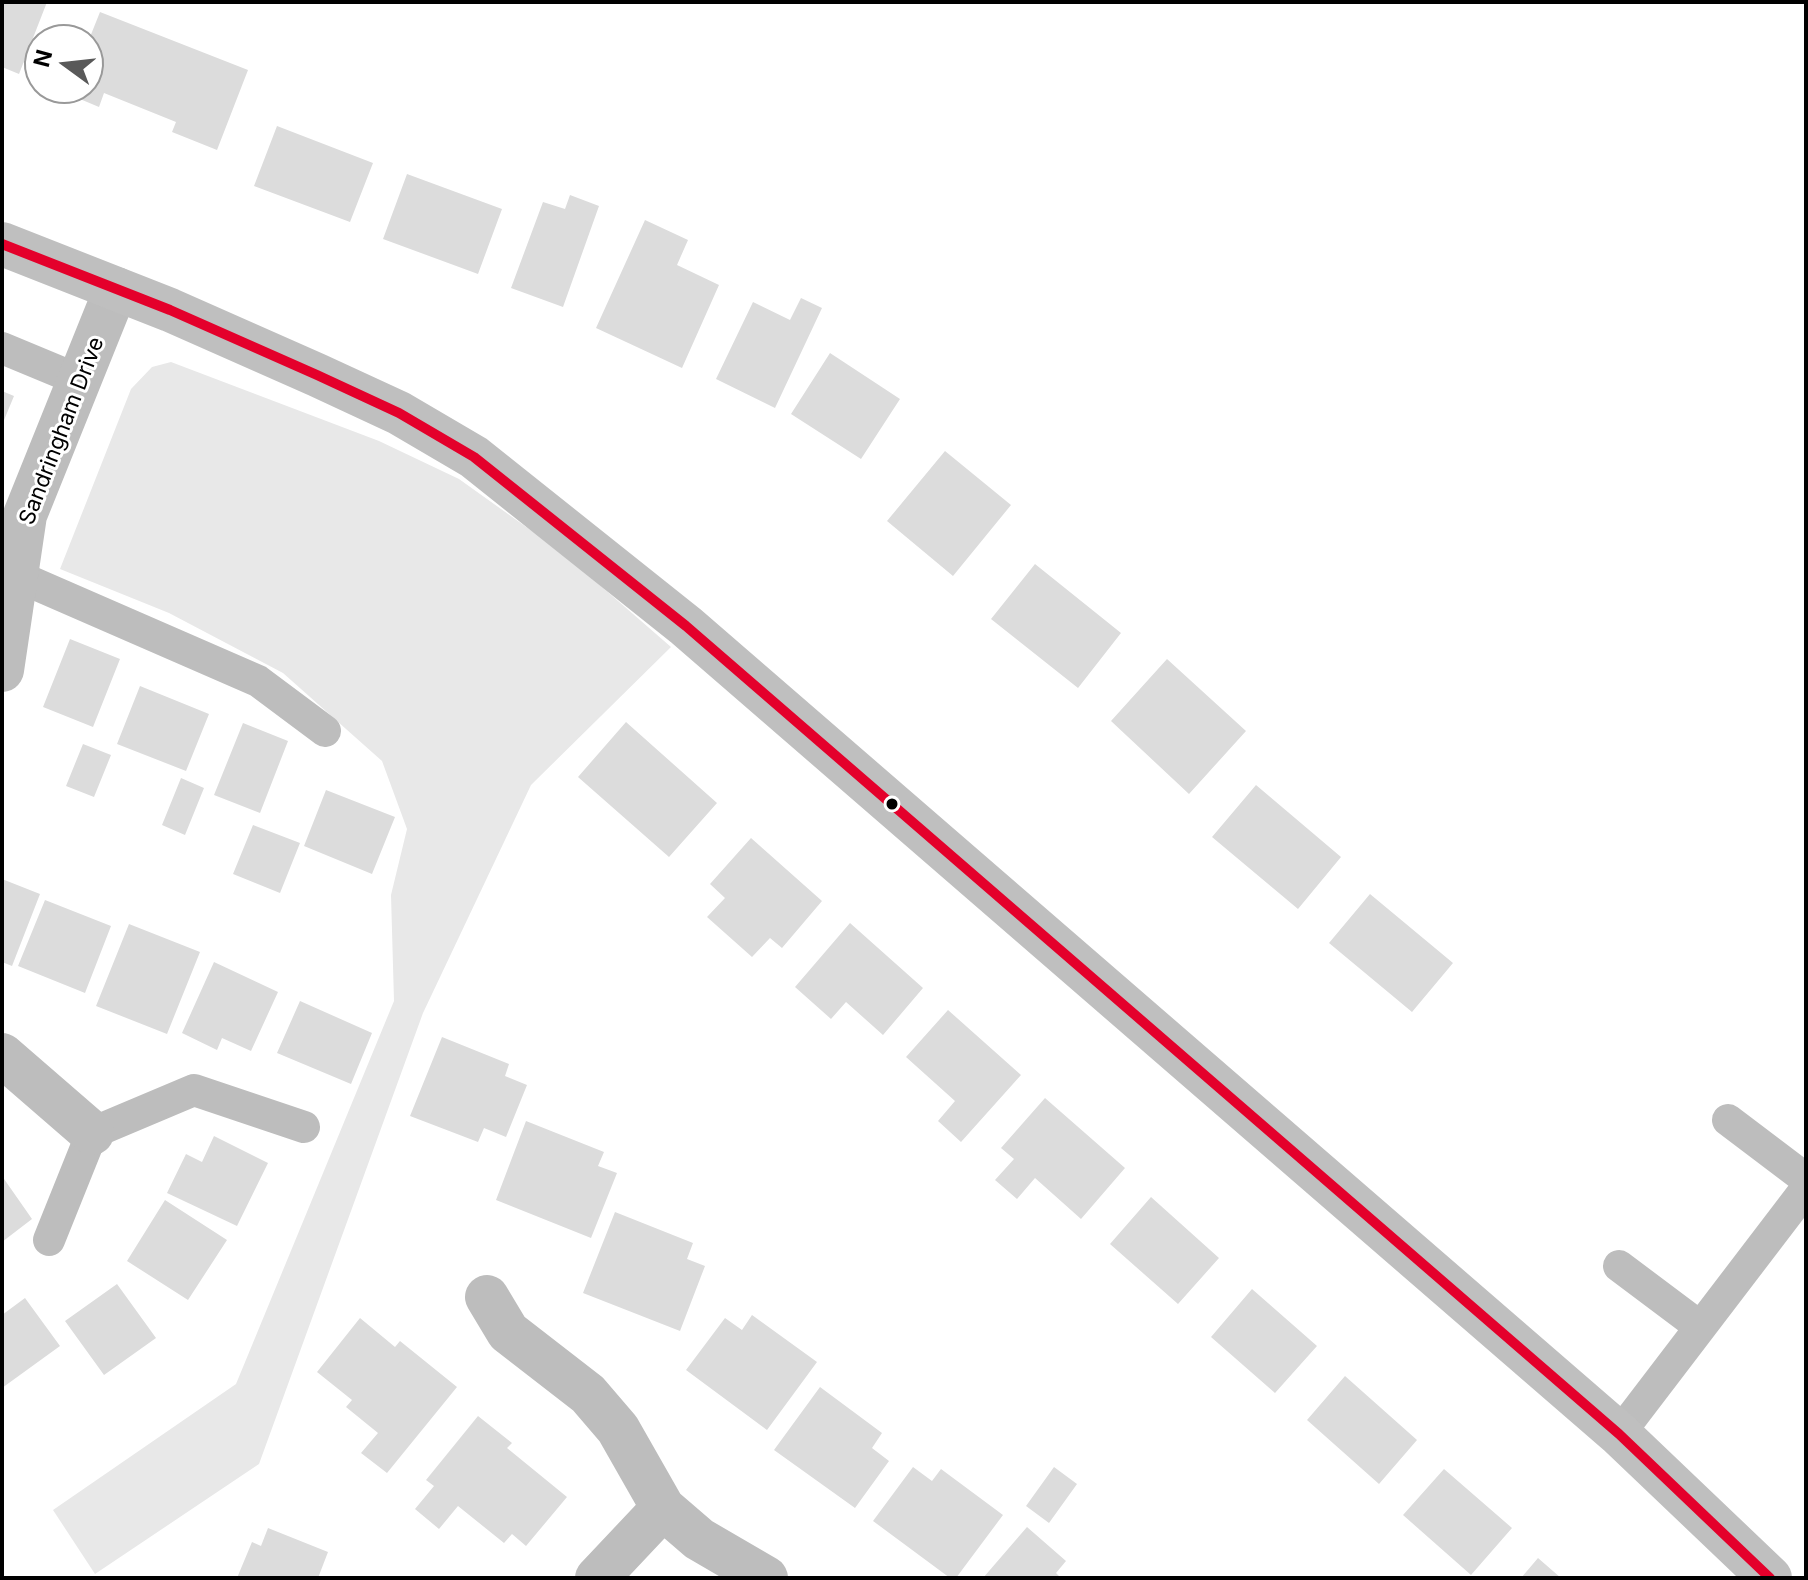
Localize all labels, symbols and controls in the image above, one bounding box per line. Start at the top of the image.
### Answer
north arrow [24,24,104,104]
text: N [28,47,57,70]
street label: Sandringham Drive [14,333,110,529]
unlabelled marker [884,796,900,812]

